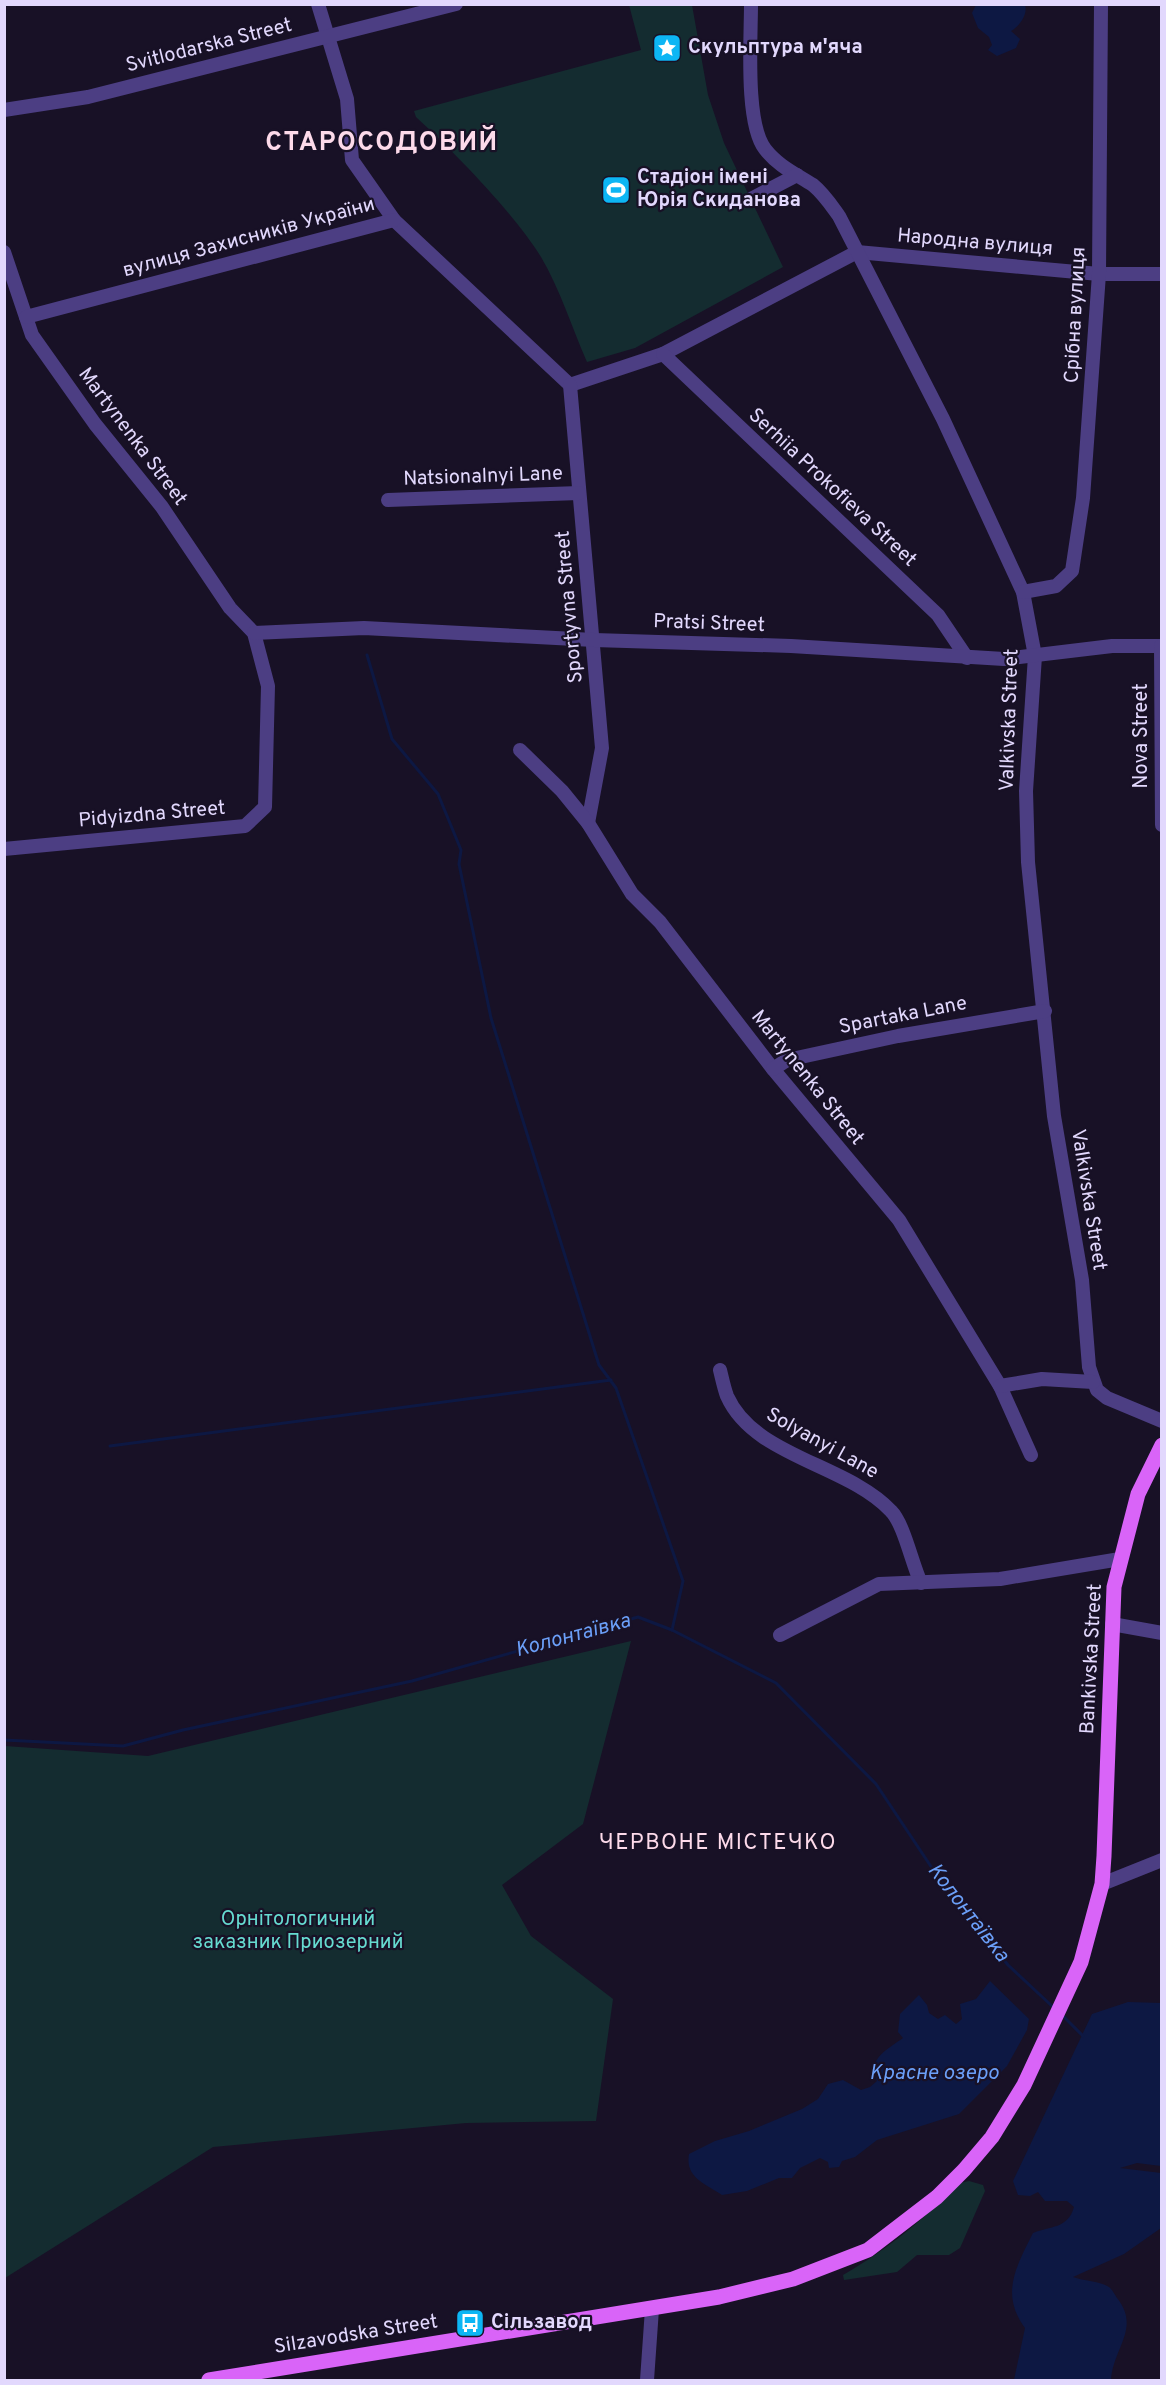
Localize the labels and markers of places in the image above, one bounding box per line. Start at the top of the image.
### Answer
place icon: Скульптура м'яча [651,32,683,64]
place label: Скульптура м'яча [688,35,863,61]
place label: Стадiон імені Юрія Скиданова [637,165,801,214]
sports icon: Стадiон імені Юрія Скиданова [600,174,632,206]
bus stop icon: Сільзавод [454,2307,486,2339]
place label: Сільзавод [491,2310,592,2336]

